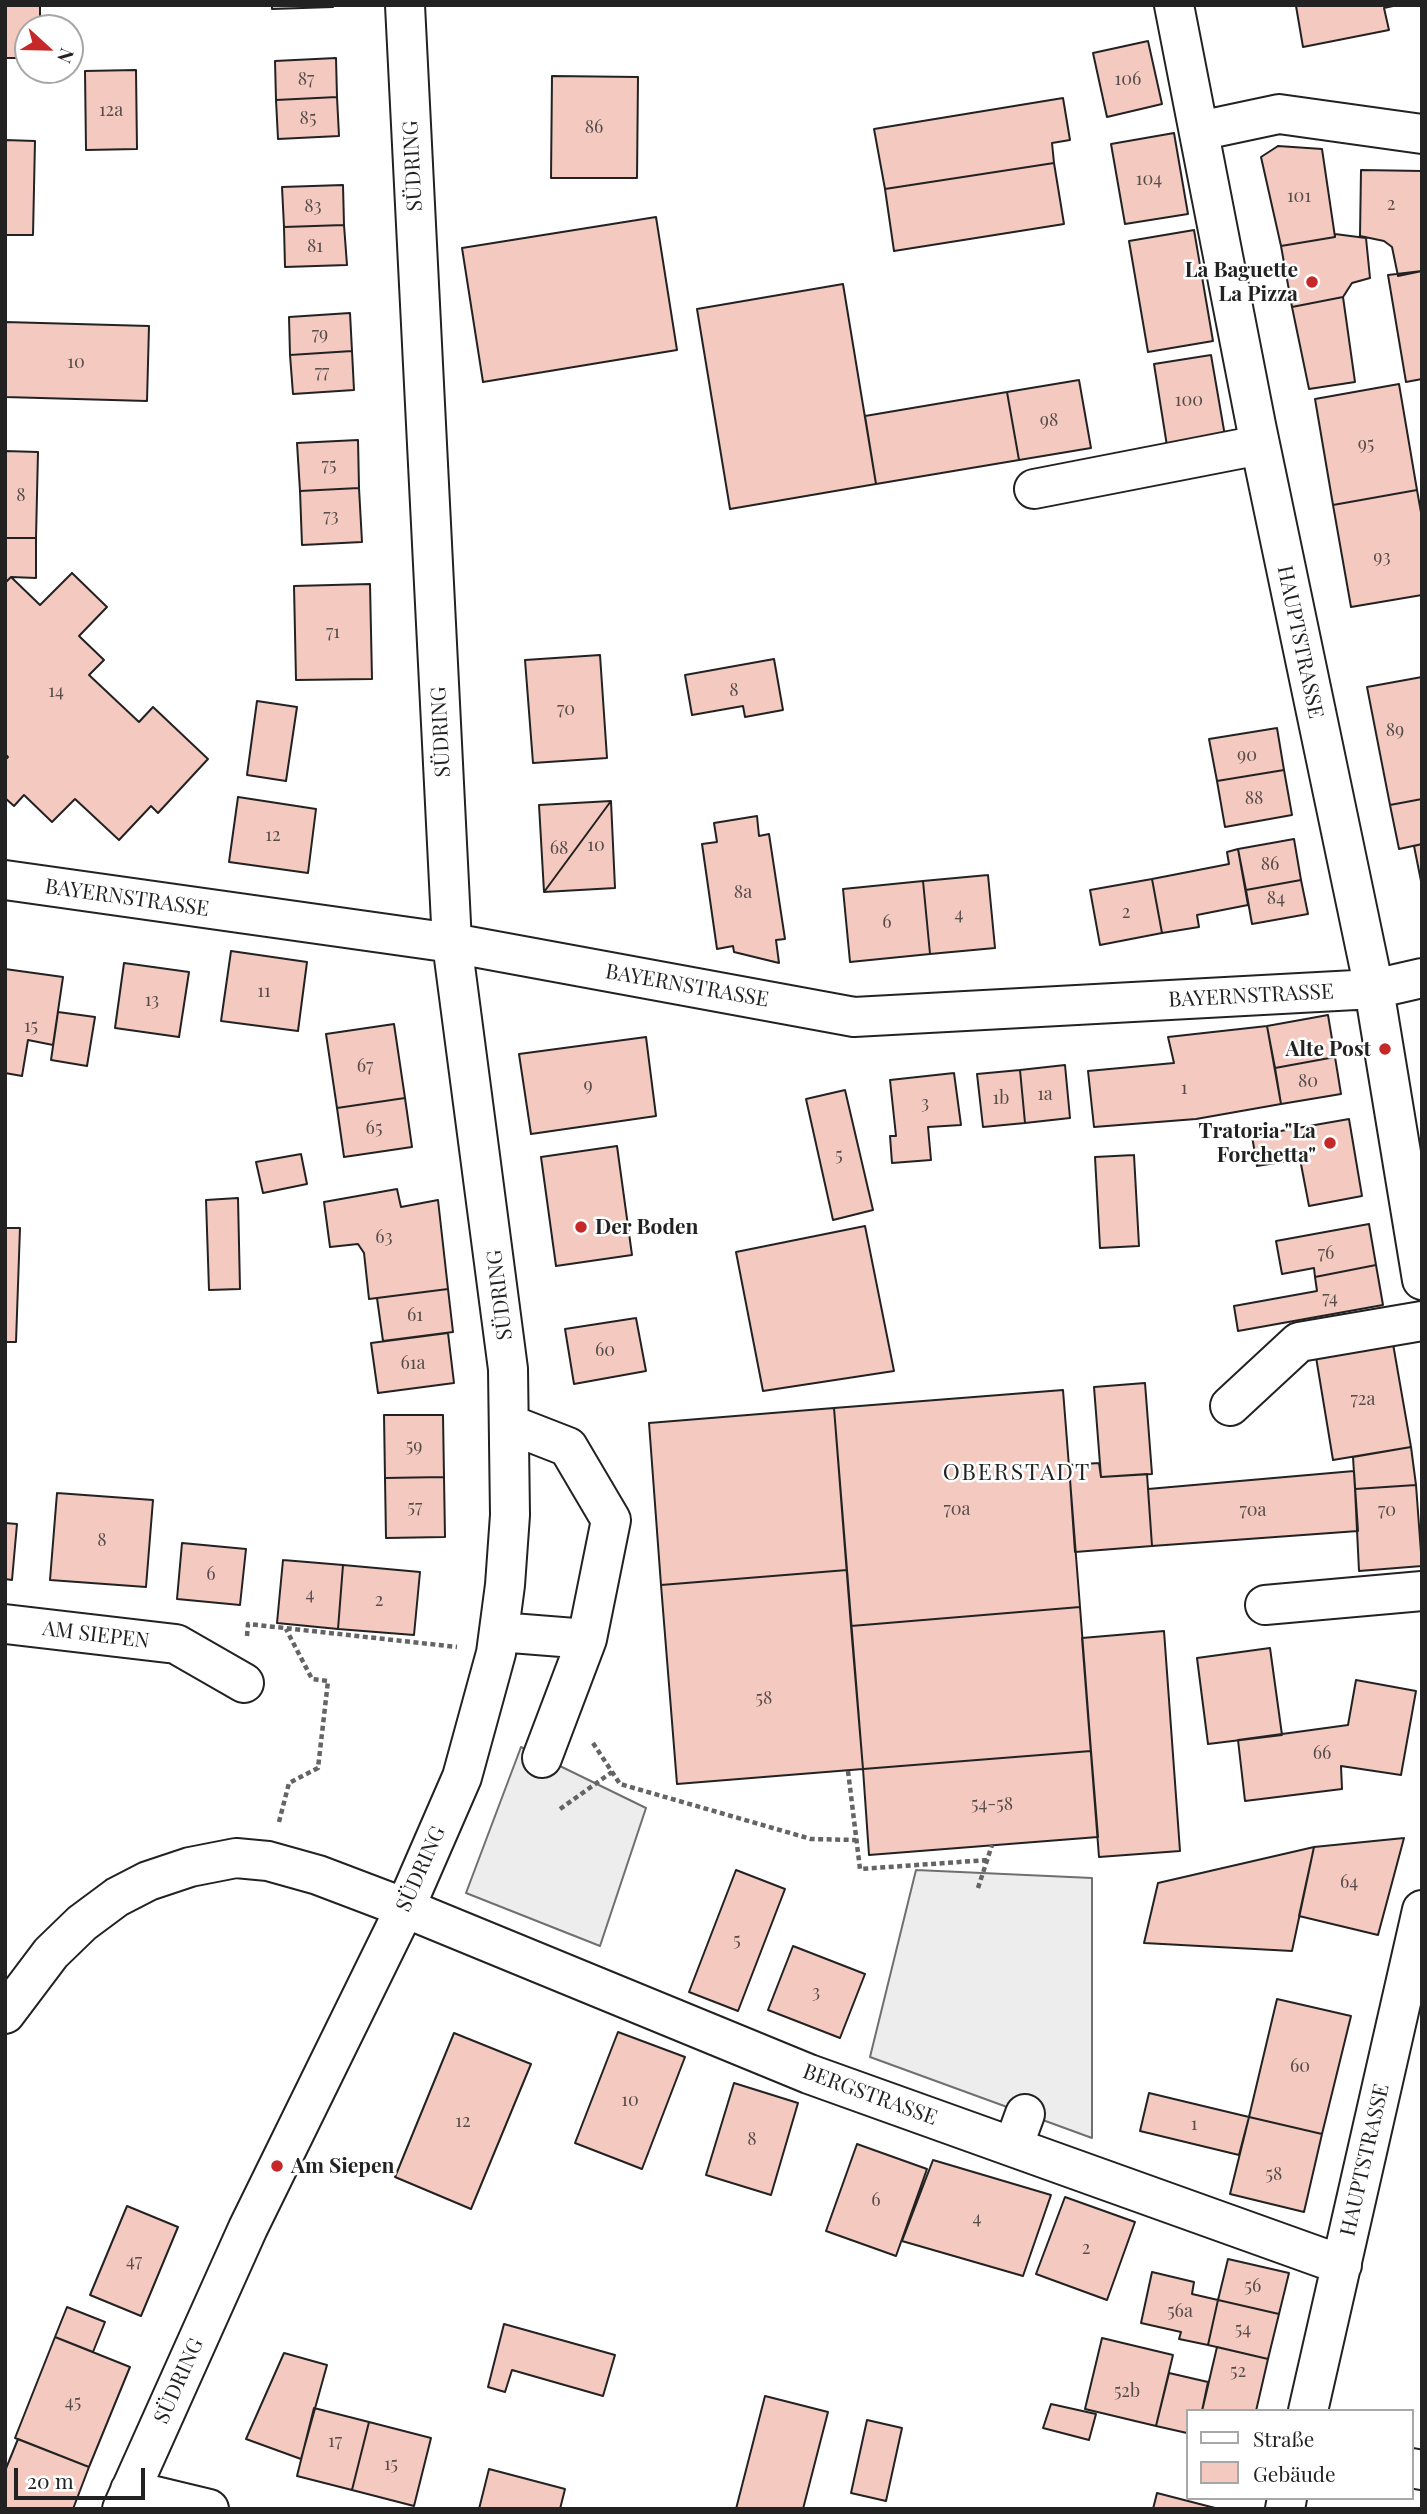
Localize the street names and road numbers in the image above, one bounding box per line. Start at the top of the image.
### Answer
street label: SÜDRING [398,120,428,212]
street label: HAUPTSTRASSE [1272,563,1328,721]
street label: SÜDRING [426,686,456,778]
street label: BAYERNSTRASSE [43,874,211,922]
street label: BAYERNSTRASSE [603,959,771,1013]
street label: BAYERNSTRASSE [1168,979,1334,1013]
street label: SÜDRING [482,1248,518,1342]
street label: AM SIEPEN [41,1616,151,1654]
street label: SÜDRING [391,1822,451,1916]
street label: BERGSTRASSE [800,2059,940,2131]
street label: HAUPTSTRASSE [1335,2081,1395,2239]
street label: SÜDRING [149,2334,209,2428]

